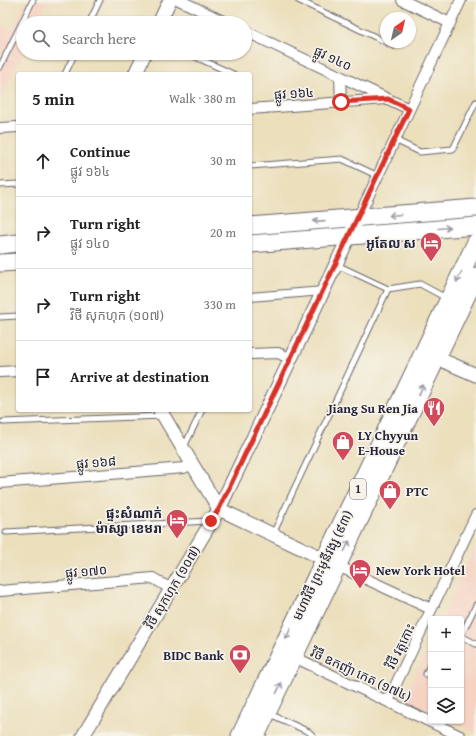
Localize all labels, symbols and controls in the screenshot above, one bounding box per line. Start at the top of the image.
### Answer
north arrow [380,12,416,48]
search box [16,16,252,60]
icon: search [30,27,52,49]
text: Search here [62,28,136,49]
street label: ផ្លូវ ១៤០ [310,41,355,77]
street label: ផ្លូវ ១៦៤ [273,83,315,106]
text: 5 min [32,86,74,111]
text: Walk · 380 m [169,89,236,108]
route start [332,93,350,111]
text: Continue [70,141,131,162]
icon: ahead [32,150,54,172]
text: 30 m [210,151,236,170]
text: ផ្លូវ ១៦៤ [70,162,110,181]
one-way arrow [389,211,402,218]
text: Turn right [70,213,141,234]
one-way arrow [313,217,326,224]
icon: right [32,222,54,244]
text: 20 m [210,223,236,242]
one-way arrow [437,225,450,232]
hotel icon: អូតែល ស [418,230,444,263]
text: ផ្លូវ ១៤០ [70,234,110,253]
place label: អូតែល ស [366,234,416,253]
one-way arrow [455,270,462,282]
text: Turn right [70,285,141,306]
icon: right [32,294,54,316]
text: 330 m [204,295,236,314]
text: វិថី សុកហុក (១០៧) [70,306,164,325]
icon: arrive [32,366,54,388]
text: Arrive at destination [70,366,209,387]
one-way arrow [418,385,425,397]
restaurant icon: Jiang Su Ren Jia [421,395,447,428]
place label: Jiang Su Ren Jia [326,399,418,418]
place label: LY Chyyun E-House [358,426,419,460]
shop icon: LY Chyyun E-House [330,429,356,462]
street label: ផ្លូវ ១៦៨ [75,451,117,476]
shop icon: PTC [377,478,403,511]
road number: 1 [350,479,366,499]
place label: PTC [406,482,429,501]
place label: ផ្ទះសំណាក់ ម៉ាស្សា ខេមរា [95,504,162,538]
hotel icon: ផ្ទះសំណាក់ ម៉ាស្សា ខេមរា [164,507,190,540]
street label: មហាវិថី ព្រះមុនីវង្ស (៩៣) [288,507,357,623]
route end [202,512,220,530]
one-way arrow [344,540,351,552]
street label: វិថី សុកហុក (១០៧) [140,542,205,633]
hotel icon: New York Hotel [347,557,373,590]
street label: ផ្លូវ ១៧០ [64,560,108,585]
place label: New York Hotel [376,561,465,580]
map controls [428,616,464,724]
button: + [428,616,464,652]
street label: វិថី វត្តកោះ [381,620,420,673]
one-way arrow [284,628,291,640]
bank icon: BIDC Bank [227,642,253,675]
street label: វិថី ឧកញ៉ា កេត (១៧៤) [307,642,414,706]
place label: BIDC Bank [163,646,225,665]
button: − [428,652,464,688]
one-way arrow [276,682,283,694]
button: layers [428,688,464,724]

